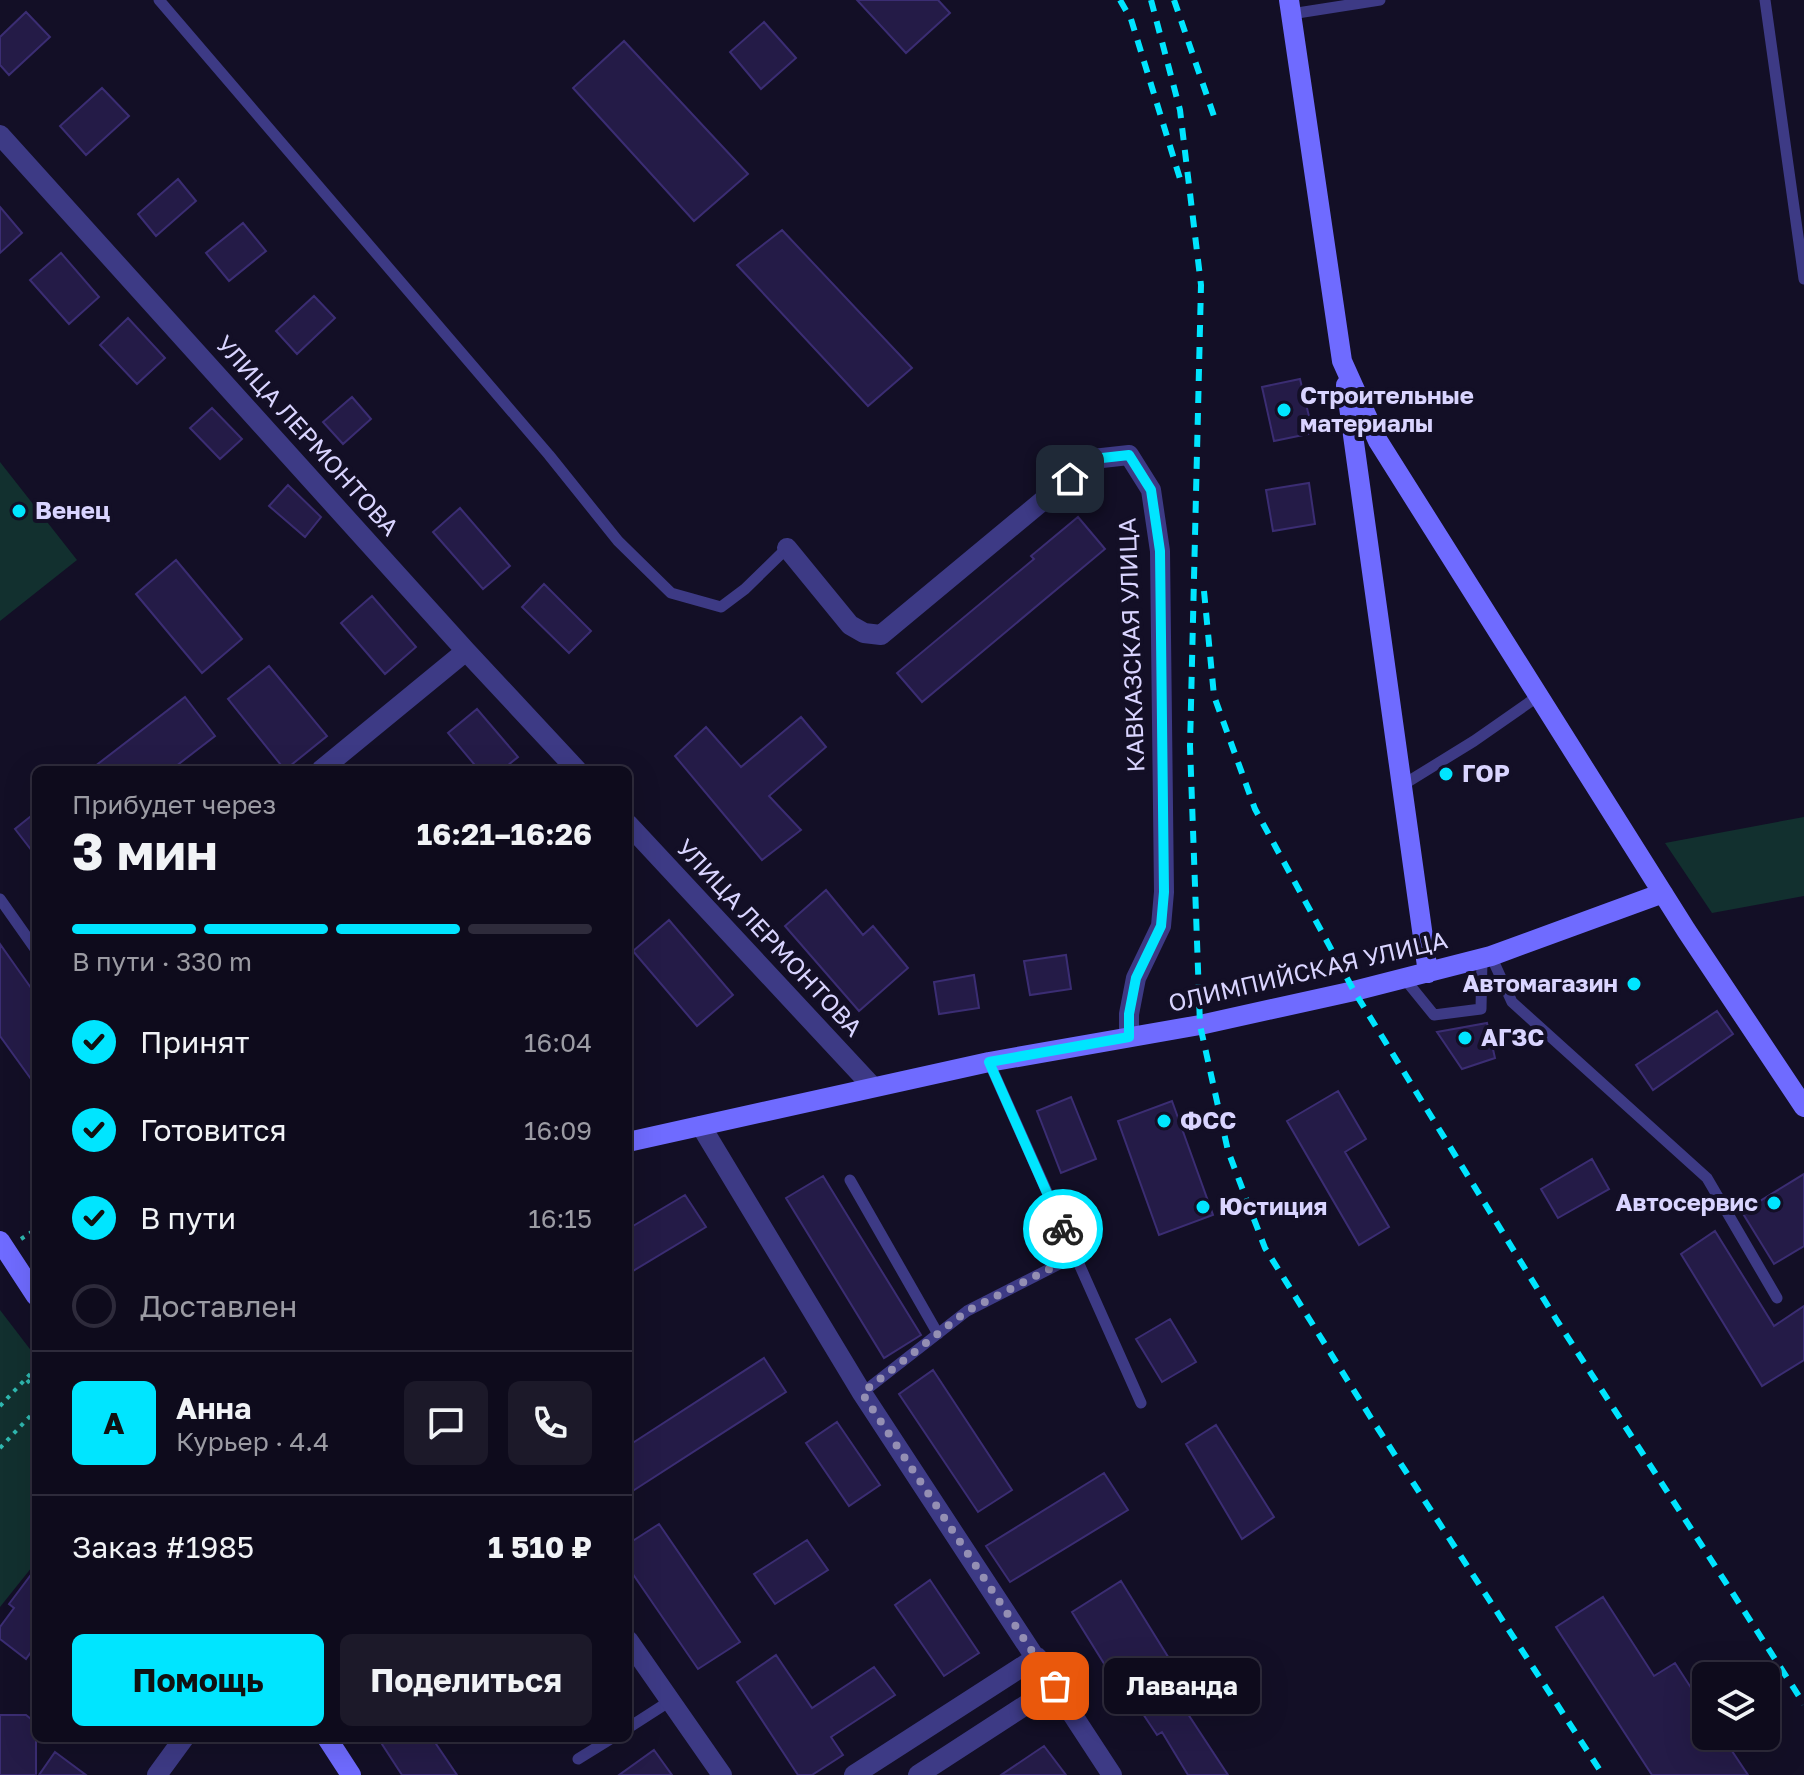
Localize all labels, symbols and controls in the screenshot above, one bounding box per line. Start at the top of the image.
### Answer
street label: УЛИЦА ЛЕРМОНТОВА [211,329,406,541]
place label: Строительные материалы [1300,380,1474,437]
marker: Строительные материалы [1275,401,1293,419]
pin [1036,445,1104,513]
icon: home [1048,457,1092,501]
place label: Венец [35,495,110,524]
marker: Венец [10,502,28,520]
street label: КАВКАЗСКАЯ УЛИЦА [1112,517,1149,773]
place label: ГОР [1462,758,1510,787]
marker: ГОР [1437,765,1455,783]
text: Прибудет через [72,789,276,820]
text: 16:21–16:26 [417,816,592,852]
text: 3 мин [72,819,218,881]
street label: УЛИЦА ЛЕРМОНТОВА [671,832,869,1042]
street label: ОЛИМПИЙСКАЯ УЛИЦА [1165,924,1450,1017]
text: В пути · 330 m [72,946,252,977]
place label: Автомагазин [1462,968,1618,997]
marker: Автомагазин [1625,975,1643,993]
icon: check [72,1020,116,1064]
place label: АГЗС [1481,1022,1544,1051]
text: Принят [140,1024,249,1060]
text: 16:04 [524,1027,592,1058]
marker: АГЗС [1456,1029,1474,1047]
place label: ФСС [1180,1105,1236,1134]
icon: check [72,1108,116,1152]
text: Готовится [140,1112,287,1148]
marker: ФСС [1155,1112,1173,1130]
text: 16:09 [524,1115,592,1146]
place label: Автосервис [1616,1187,1758,1216]
courier [1023,1189,1103,1269]
place label: Юстиция [1219,1191,1327,1220]
marker: Автосервис [1765,1194,1783,1212]
icon: check [72,1196,116,1240]
marker: Юстиция [1194,1198,1212,1216]
text: В пути [140,1200,236,1236]
text: 16:15 [528,1203,592,1234]
icon: bike [1041,1207,1085,1251]
text: Доставлен [140,1288,297,1324]
button: chat [404,1381,488,1465]
button: phone [508,1381,592,1465]
text: Анна [176,1390,251,1426]
text: А [103,1405,125,1441]
text: Курьер · 4.4 [176,1426,329,1457]
text: Заказ #1985 [72,1529,254,1565]
text: 1 510 ₽ [488,1529,592,1565]
button: Помощь [72,1634,324,1726]
button: Поделиться [340,1634,592,1726]
pin [1021,1652,1089,1720]
callout: Лаванда [1103,1658,1259,1714]
map controls [1692,1662,1780,1750]
button: layers [1692,1662,1780,1750]
icon: bag [1033,1664,1077,1708]
text: Лаванда [1126,1670,1238,1701]

